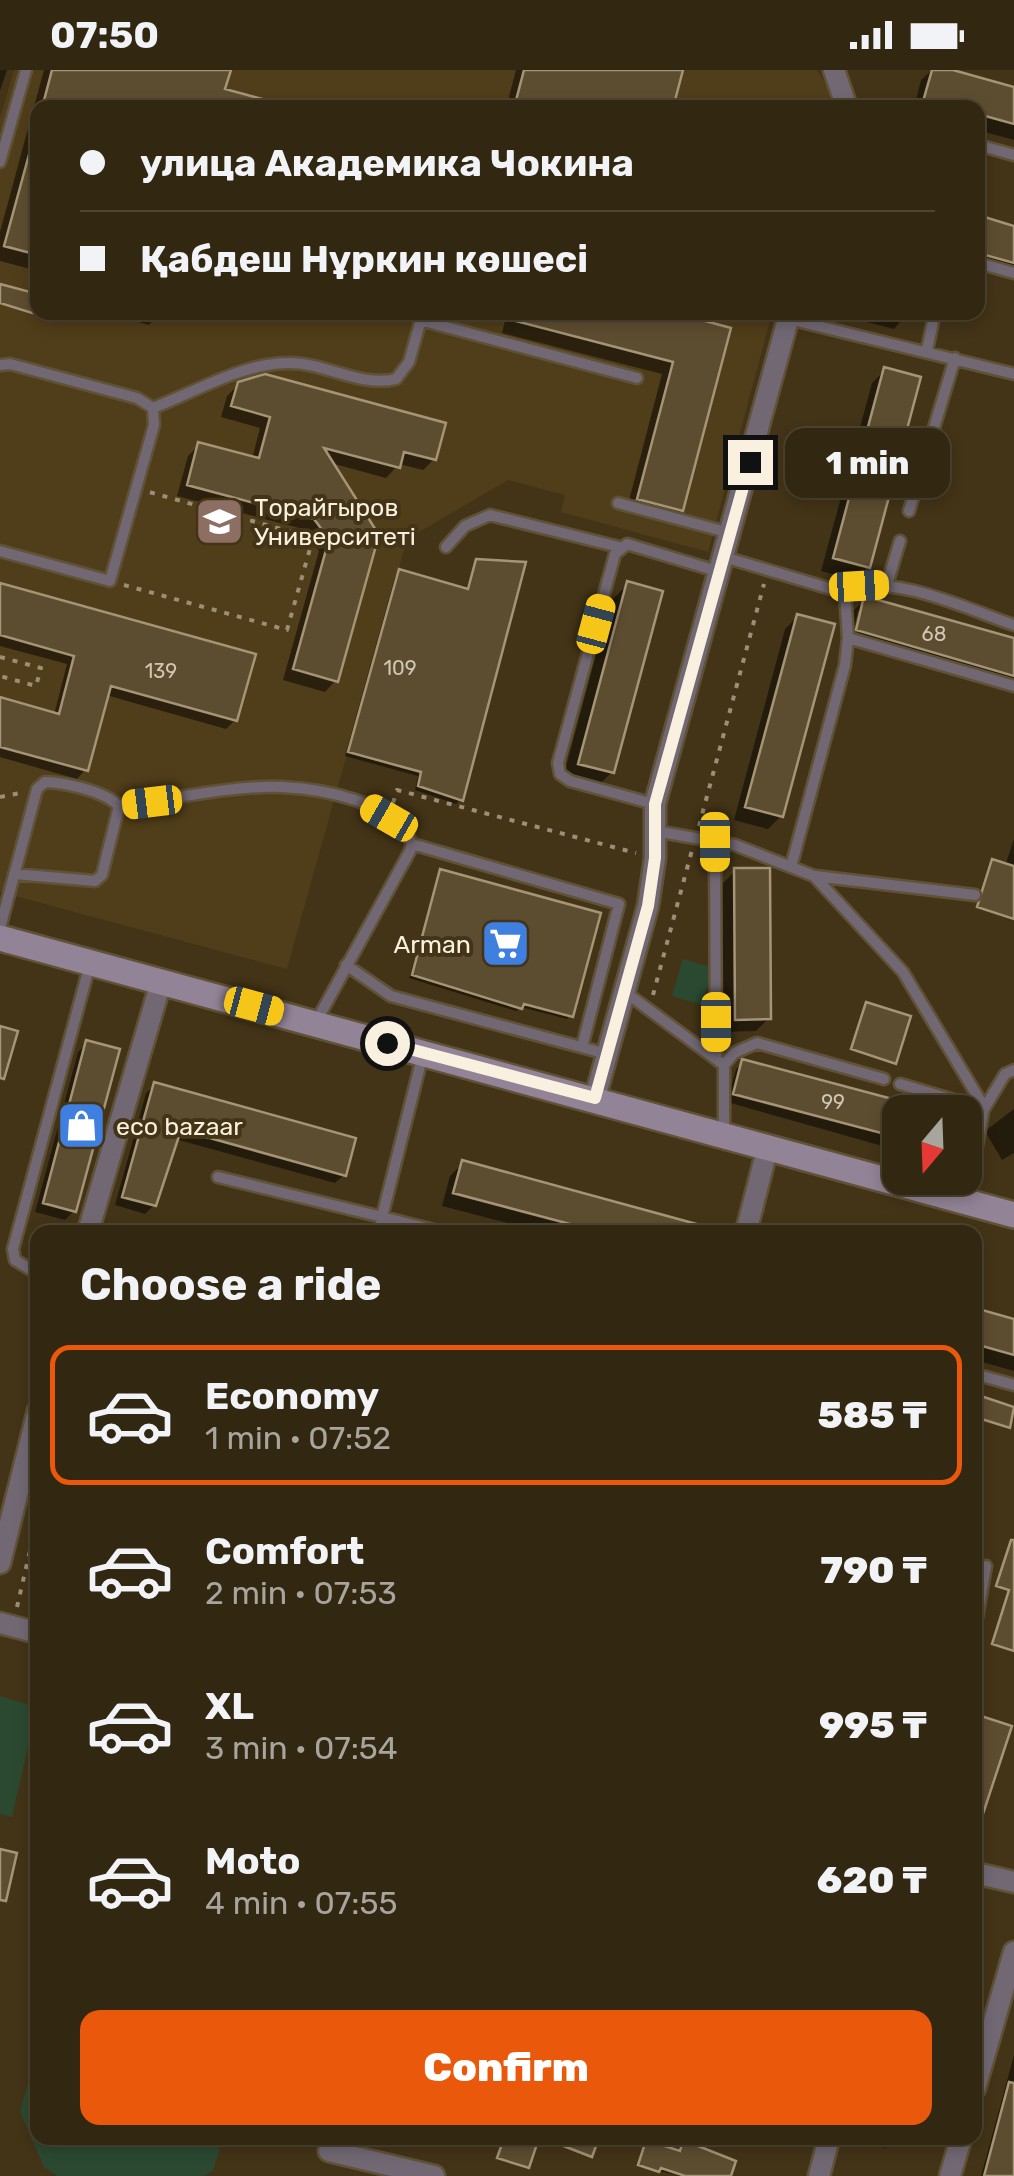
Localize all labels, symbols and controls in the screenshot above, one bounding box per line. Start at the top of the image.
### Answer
text: 07:50 [50,12,159,58]
text: улица Академика Чокина [140,140,634,186]
text: Қабдеш Нұркин көшесі [140,236,588,282]
callout: 1 min [785,427,950,497]
route end [728,440,773,485]
text: 1 min [826,444,909,482]
place label: Торайгыров Университеті [254,493,416,551]
school or university icon: Торайгыров Университеті [193,495,245,547]
car [828,569,890,603]
car [574,591,618,657]
house number: 68 [922,622,946,646]
house number: 109 [383,656,417,680]
house number: 139 [145,659,177,683]
car [120,783,184,821]
car [356,790,422,846]
car [700,812,730,872]
supermarket icon: Arman [480,918,532,970]
place label: Arman [394,930,471,959]
car [221,984,287,1028]
car [701,992,731,1052]
route start [365,1021,410,1066]
house number: 99 [821,1090,845,1114]
north arrow [882,1095,982,1195]
map controls [882,1095,982,1195]
shop icon: eco bazaar [55,1100,107,1152]
place label: eco bazaar [116,1112,243,1141]
text: Choose a ride [80,1258,382,1311]
icon: car [85,1370,175,1460]
text: Economy [205,1373,379,1419]
text: 585 ₸ [817,1392,927,1438]
text: 1 min · 07:52 [205,1419,391,1457]
icon: car [85,1525,175,1615]
text: Comfort [205,1528,364,1574]
text: 790 ₸ [820,1547,927,1593]
text: 2 min · 07:53 [205,1574,397,1612]
icon: car [85,1680,175,1770]
text: XL [205,1683,254,1729]
text: 995 ₸ [819,1702,927,1748]
text: 3 min · 07:54 [205,1729,398,1767]
icon: car [85,1835,175,1925]
text: Moto [205,1838,301,1884]
text: 620 ₸ [817,1857,927,1903]
text: 4 min · 07:55 [205,1884,397,1922]
button: Confirm [80,2010,932,2125]

